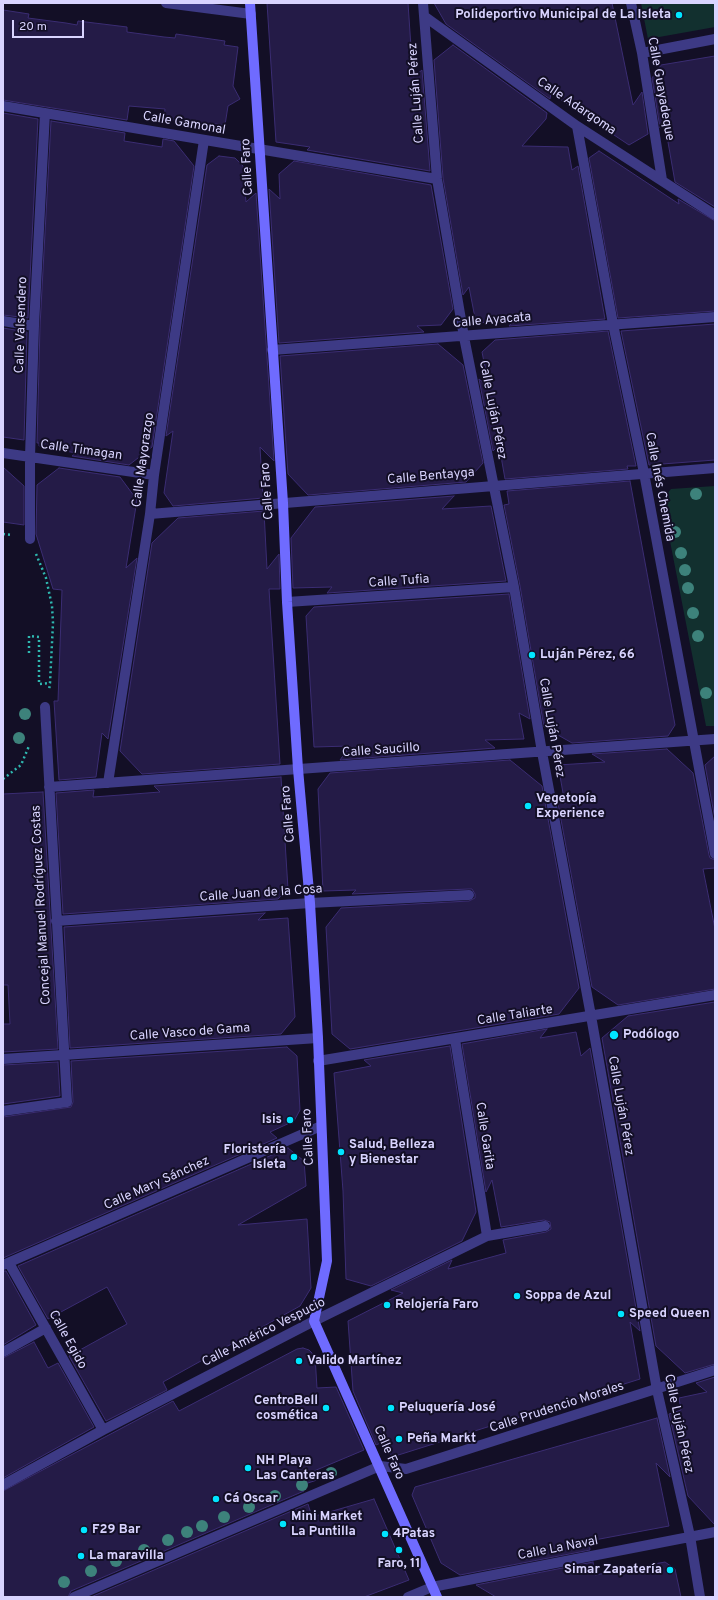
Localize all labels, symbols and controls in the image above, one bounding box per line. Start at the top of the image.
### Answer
place label: Polideportivo Municipal de La Isleta [455,7,671,23]
marker: Polideportivo Municipal de La Isleta [674,10,684,20]
scale bar [14,12,86,38]
text: 20 m [19,19,47,35]
street label: Calle Guayadeque [643,36,677,142]
street label: Calle Luján Pérez [406,42,428,144]
street label: Calle Adargoma [533,75,619,139]
street label: Calle Gamonal [141,109,227,139]
street label: Calle Faro [239,138,257,196]
street label: Calle Valsendero [13,276,31,374]
street label: Calle Ayacata [452,310,532,332]
street label: Calle Luján Pérez [475,359,509,461]
street label: Calle Mayorazgo [130,412,158,508]
street label: Calle Inés Chemida [641,431,677,543]
street label: Calle Timagan [39,438,123,464]
street label: Calle Faro [258,462,278,520]
street label: Calle Bentayga [387,465,475,489]
street label: Calle Tufia [368,572,430,592]
place label: Luján Pérez, 66 [540,647,635,663]
marker: Luján Pérez, 66 [527,650,537,660]
street label: Calle Luján Pérez [535,677,567,779]
street label: Calle Saucillo [342,741,420,761]
street label: Calle Faro [279,785,299,843]
place label: Vegetopía Experience [536,791,605,822]
marker: Vegetopía Experience [523,801,533,811]
street label: Concejal Manuel Rodríguez Costas [29,805,55,1005]
street label: Calle Juan de la Cosa [199,882,323,906]
street label: Calle Taliarte [476,1002,554,1030]
street label: Calle Vasco de Gama [129,1021,251,1045]
place label: Podólogo [623,1027,679,1043]
marker: Podólogo [608,1029,620,1041]
street label: Calle Luján Pérez [604,1055,636,1157]
street label: Calle Garita [471,1101,497,1171]
street label: Calle Faro [300,1108,318,1166]
place label: Isis [262,1112,282,1128]
marker: Isis [285,1115,295,1125]
place label: Salud, Belleza y Bienestar [349,1137,435,1168]
place label: Floristería Isleta [224,1142,286,1173]
marker: Salud, Belleza y Bienestar [336,1147,346,1157]
marker: Floristería Isleta [289,1152,299,1162]
street label: Calle Mary Sánchez [102,1154,212,1214]
place label: Soppa de Azul [525,1288,611,1304]
marker: Soppa de Azul [512,1291,522,1301]
street label: Calle Américo Vespucio [200,1295,328,1371]
place label: Relojería Faro [395,1297,479,1313]
marker: Relojería Faro [382,1300,392,1310]
place label: Speed Queen [629,1306,710,1322]
street label: Calle Egido [45,1308,89,1372]
marker: Speed Queen [616,1309,626,1319]
place label: Valido Martínez [307,1353,402,1369]
marker: Valido Martínez [294,1356,304,1366]
street label: Calle Luján Pérez [660,1373,696,1475]
street label: Calle Prudencio Morales [488,1379,626,1437]
place label: CentroBell cosmética [254,1393,318,1424]
place label: Peluquería José [399,1400,496,1416]
marker: CentroBell cosmética [321,1403,331,1413]
marker: Peluquería José [386,1403,396,1413]
street label: Calle Faro [369,1424,407,1482]
place label: Peña Markt [407,1431,476,1447]
marker: Peña Markt [394,1434,404,1444]
place label: NH Playa Las Canteras [256,1453,335,1484]
marker: NH Playa Las Canteras [243,1463,253,1473]
place label: Cá Oscar [224,1491,278,1507]
marker: Cá Oscar [211,1494,221,1504]
place label: Mini Market La Puntilla [291,1509,362,1540]
marker: Mini Market La Puntilla [278,1519,288,1529]
place label: F29 Bar [92,1522,140,1538]
marker: F29 Bar [79,1525,89,1535]
place label: 4Patas [393,1526,435,1542]
marker: 4Patas [380,1529,390,1539]
street label: Calle La Naval [516,1534,600,1564]
marker: Faro, 11 [394,1545,404,1555]
place label: La maravilla [89,1548,164,1564]
marker: La maravilla [76,1551,86,1561]
place label: Faro, 11 [378,1556,420,1572]
place label: Simar Zapatería [564,1562,662,1578]
marker: Simar Zapatería [665,1565,675,1575]

